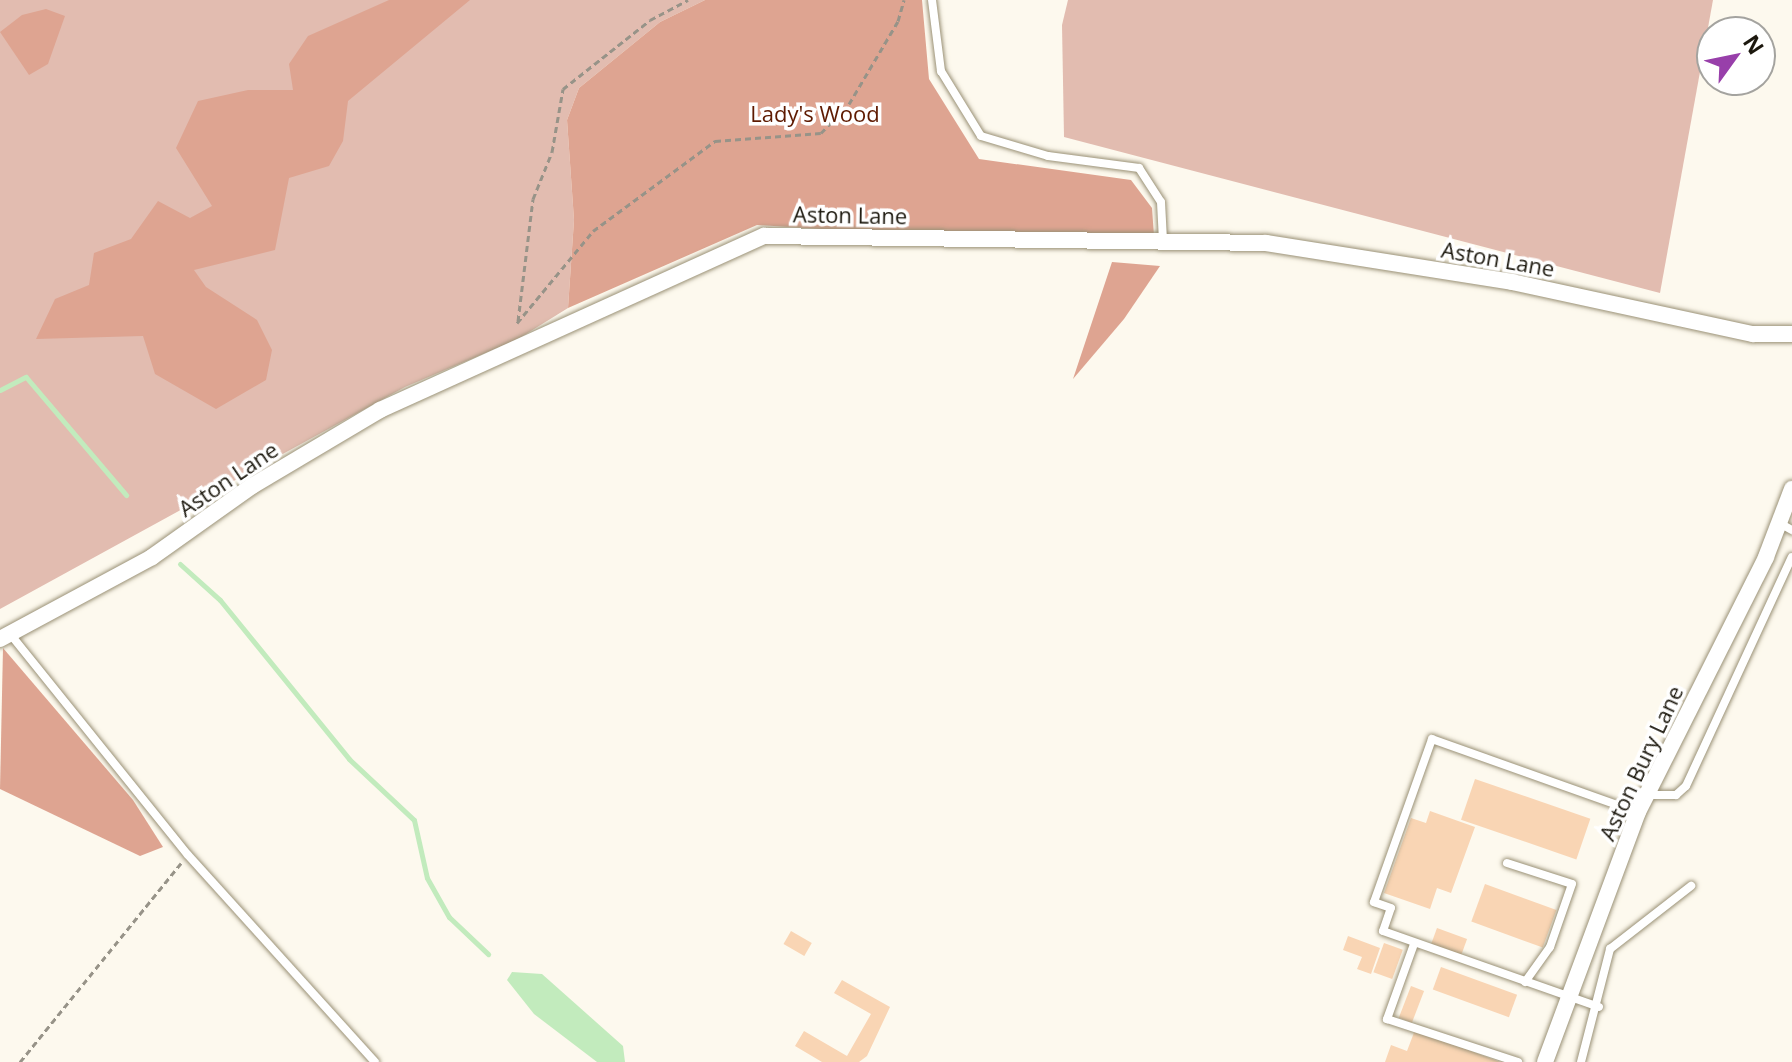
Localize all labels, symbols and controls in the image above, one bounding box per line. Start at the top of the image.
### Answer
north arrow [1696,16,1776,96]
text: N [1737,28,1772,60]
park label: Lady's Wood [750,101,880,127]
street label: Aston Lane [793,201,907,229]
street label: Aston Lane [1439,236,1557,282]
street label: Aston Lane [173,436,283,522]
street label: Aston Bury Lane [1594,681,1688,845]

